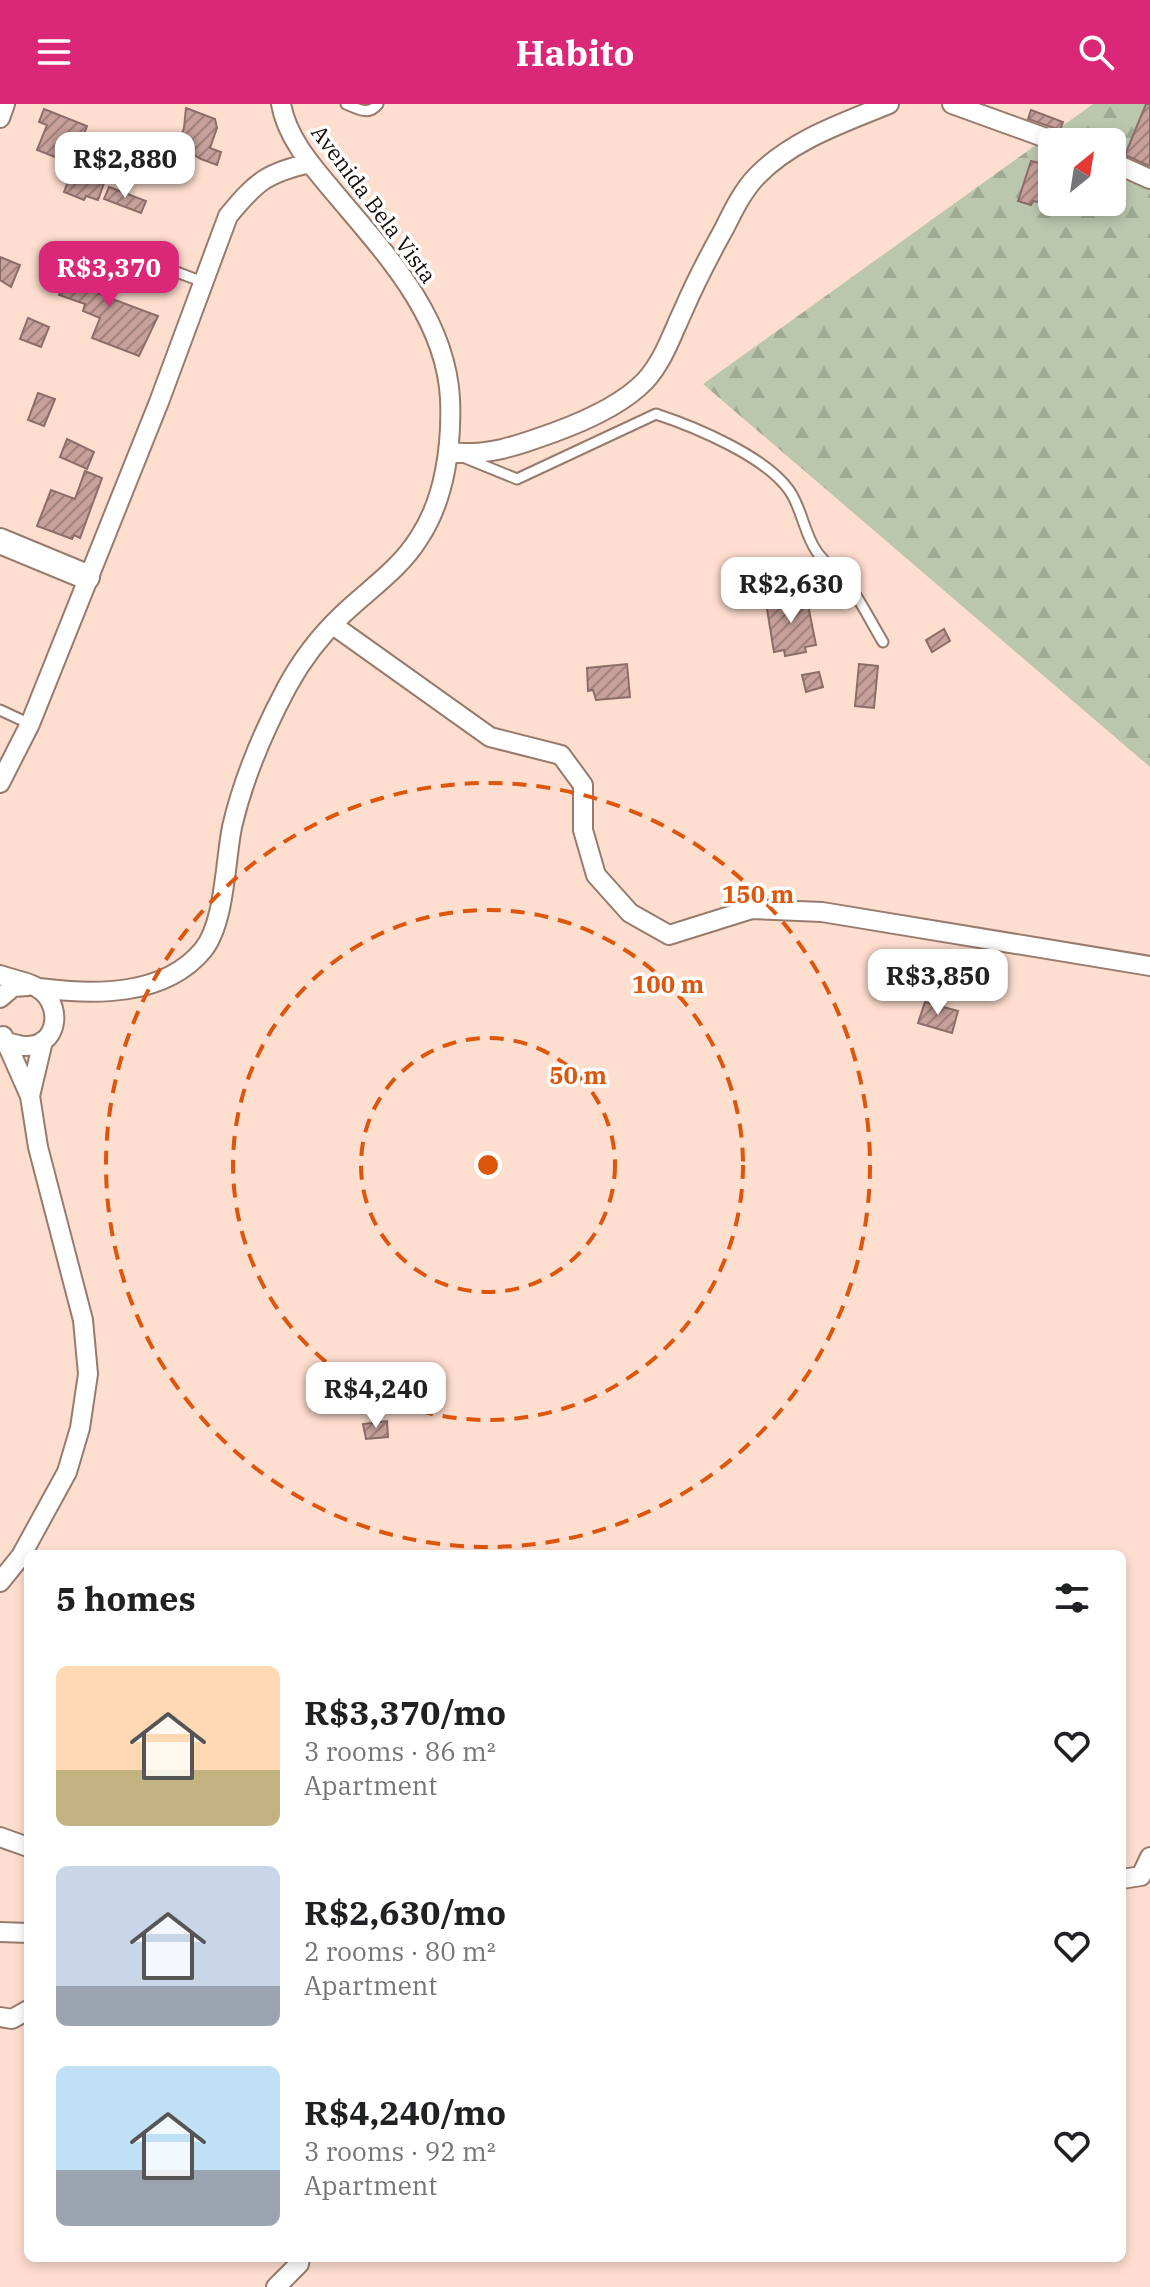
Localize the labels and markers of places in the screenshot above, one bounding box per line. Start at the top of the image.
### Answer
pin: R$2,880 [51,132,199,200]
pin: R$3,370 [35,241,183,309]
pin: R$2,630 [717,557,865,625]
pin: R$3,850 [864,949,1012,1017]
centre of rings [474,1151,502,1179]
pin: R$4,240 [302,1362,450,1430]

